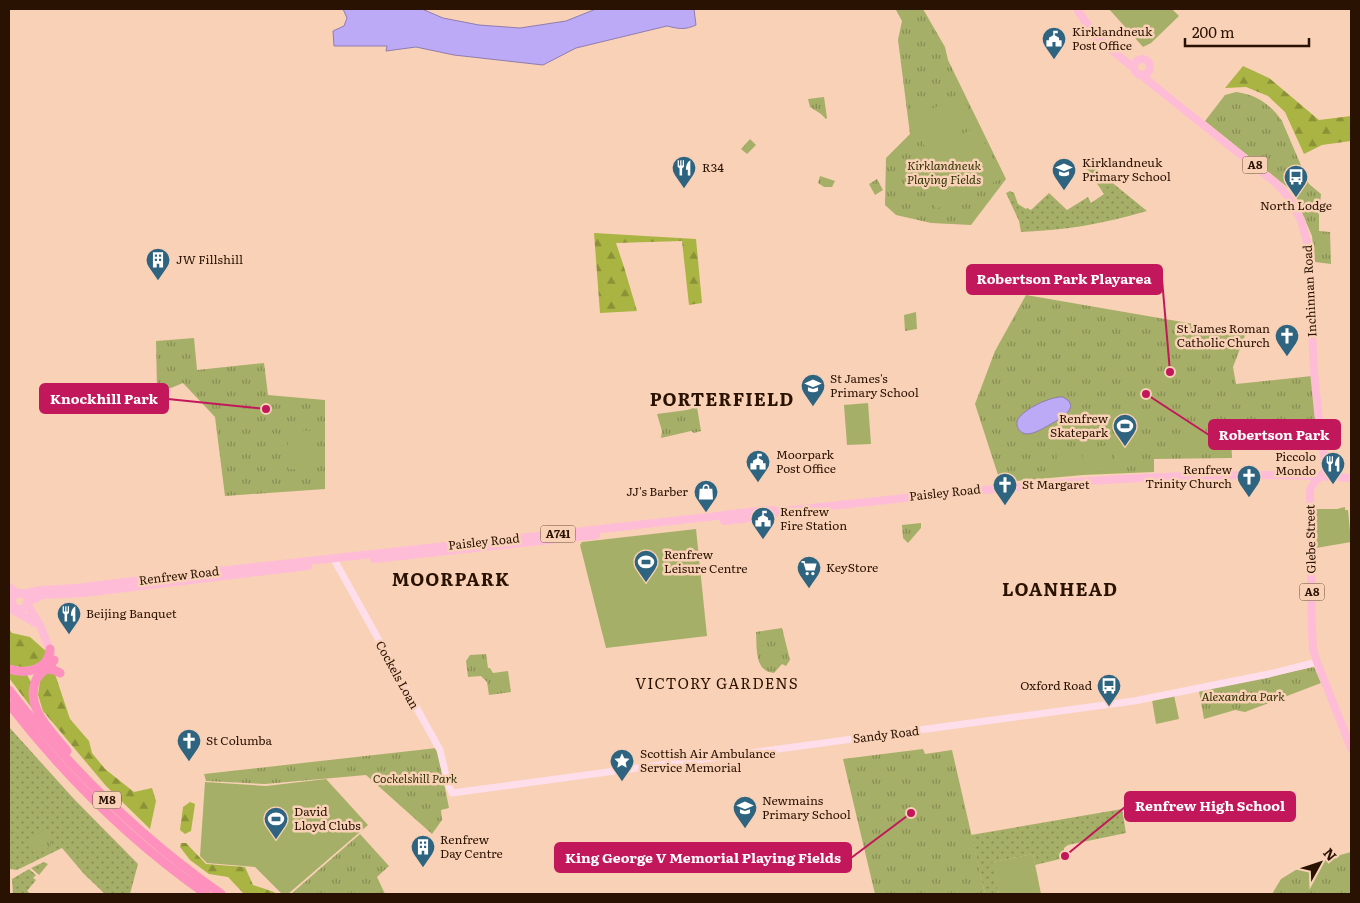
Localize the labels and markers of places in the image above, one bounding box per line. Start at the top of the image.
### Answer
place label: Kirklandneuk Post Office [1072,22,1153,54]
public building icon: Kirklandneuk Post Office [1041,26,1067,60]
place label: Kirklandneuk Primary School [1082,153,1171,185]
restaurant icon: R34 [671,155,697,189]
school or university icon: Kirklandneuk Primary School [1051,157,1077,191]
place label: R34 [702,158,724,176]
bus stop icon: North Lodge [1283,164,1309,198]
place label: North Lodge [1260,196,1332,214]
building icon: JW Fillshill [145,247,171,281]
place label: JW Fillshill [176,250,243,268]
callout: Robertson Park Playarea [967,265,1162,294]
place label: St James Roman Catholic Church [1177,319,1270,351]
church icon: St James Roman Catholic Church [1274,323,1300,357]
place label: St James's Primary School [830,369,919,401]
school or university icon: St James's Primary School [800,373,826,407]
callout: Knockhill Park [40,384,168,413]
place label: Renfrew Skatepark [1050,409,1109,441]
sports icon: Renfrew Skatepark [1112,413,1138,447]
callout: Robertson Park [1209,420,1340,449]
place label: Moorpark Post Office [776,445,836,477]
place label: Piccolo Mondo [1275,447,1316,479]
public building icon: Moorpark Post Office [745,449,771,483]
restaurant icon: Piccolo Mondo [1320,451,1346,485]
place label: Renfrew Trinity Church [1145,460,1233,492]
church icon: Renfrew Trinity Church [1236,464,1262,498]
church icon: St Margaret [992,472,1018,506]
place label: St Margaret [1022,475,1090,493]
shop icon: JJ's Barber [693,479,719,513]
place label: JJ's Barber [626,482,688,500]
place label: Renfrew Fire Station [780,502,847,534]
public building icon: Renfrew Fire Station [750,506,776,540]
place label: Renfrew Leisure Centre [664,545,748,577]
sports icon: Renfrew Leisure Centre [633,549,659,583]
supermarket icon: KeyStore [796,555,822,589]
place label: KeyStore [826,558,878,576]
restaurant icon: Beijing Banquet [56,601,82,635]
place label: Beijing Banquet [86,604,177,622]
bus stop icon: Oxford Road [1096,673,1122,707]
place label: Oxford Road [1020,676,1093,694]
church icon: St Columba [176,728,202,762]
place label: St Columba [206,731,273,749]
place label: Scottish Air Ambulance Service Memorial [640,744,775,776]
place icon: Scottish Air Ambulance Service Memorial [609,748,635,782]
place label: Newmains Primary School [762,791,851,823]
callout: Renfrew High School [1125,792,1295,821]
school or university icon: Newmains Primary School [732,795,758,829]
place label: David Lloyd Clubs [294,802,361,834]
sports icon: David Lloyd Clubs [263,806,289,840]
place label: Renfrew Day Centre [440,830,503,862]
building icon: Renfrew Day Centre [410,834,436,868]
callout: King George V Memorial Playing Fields [555,843,851,872]

